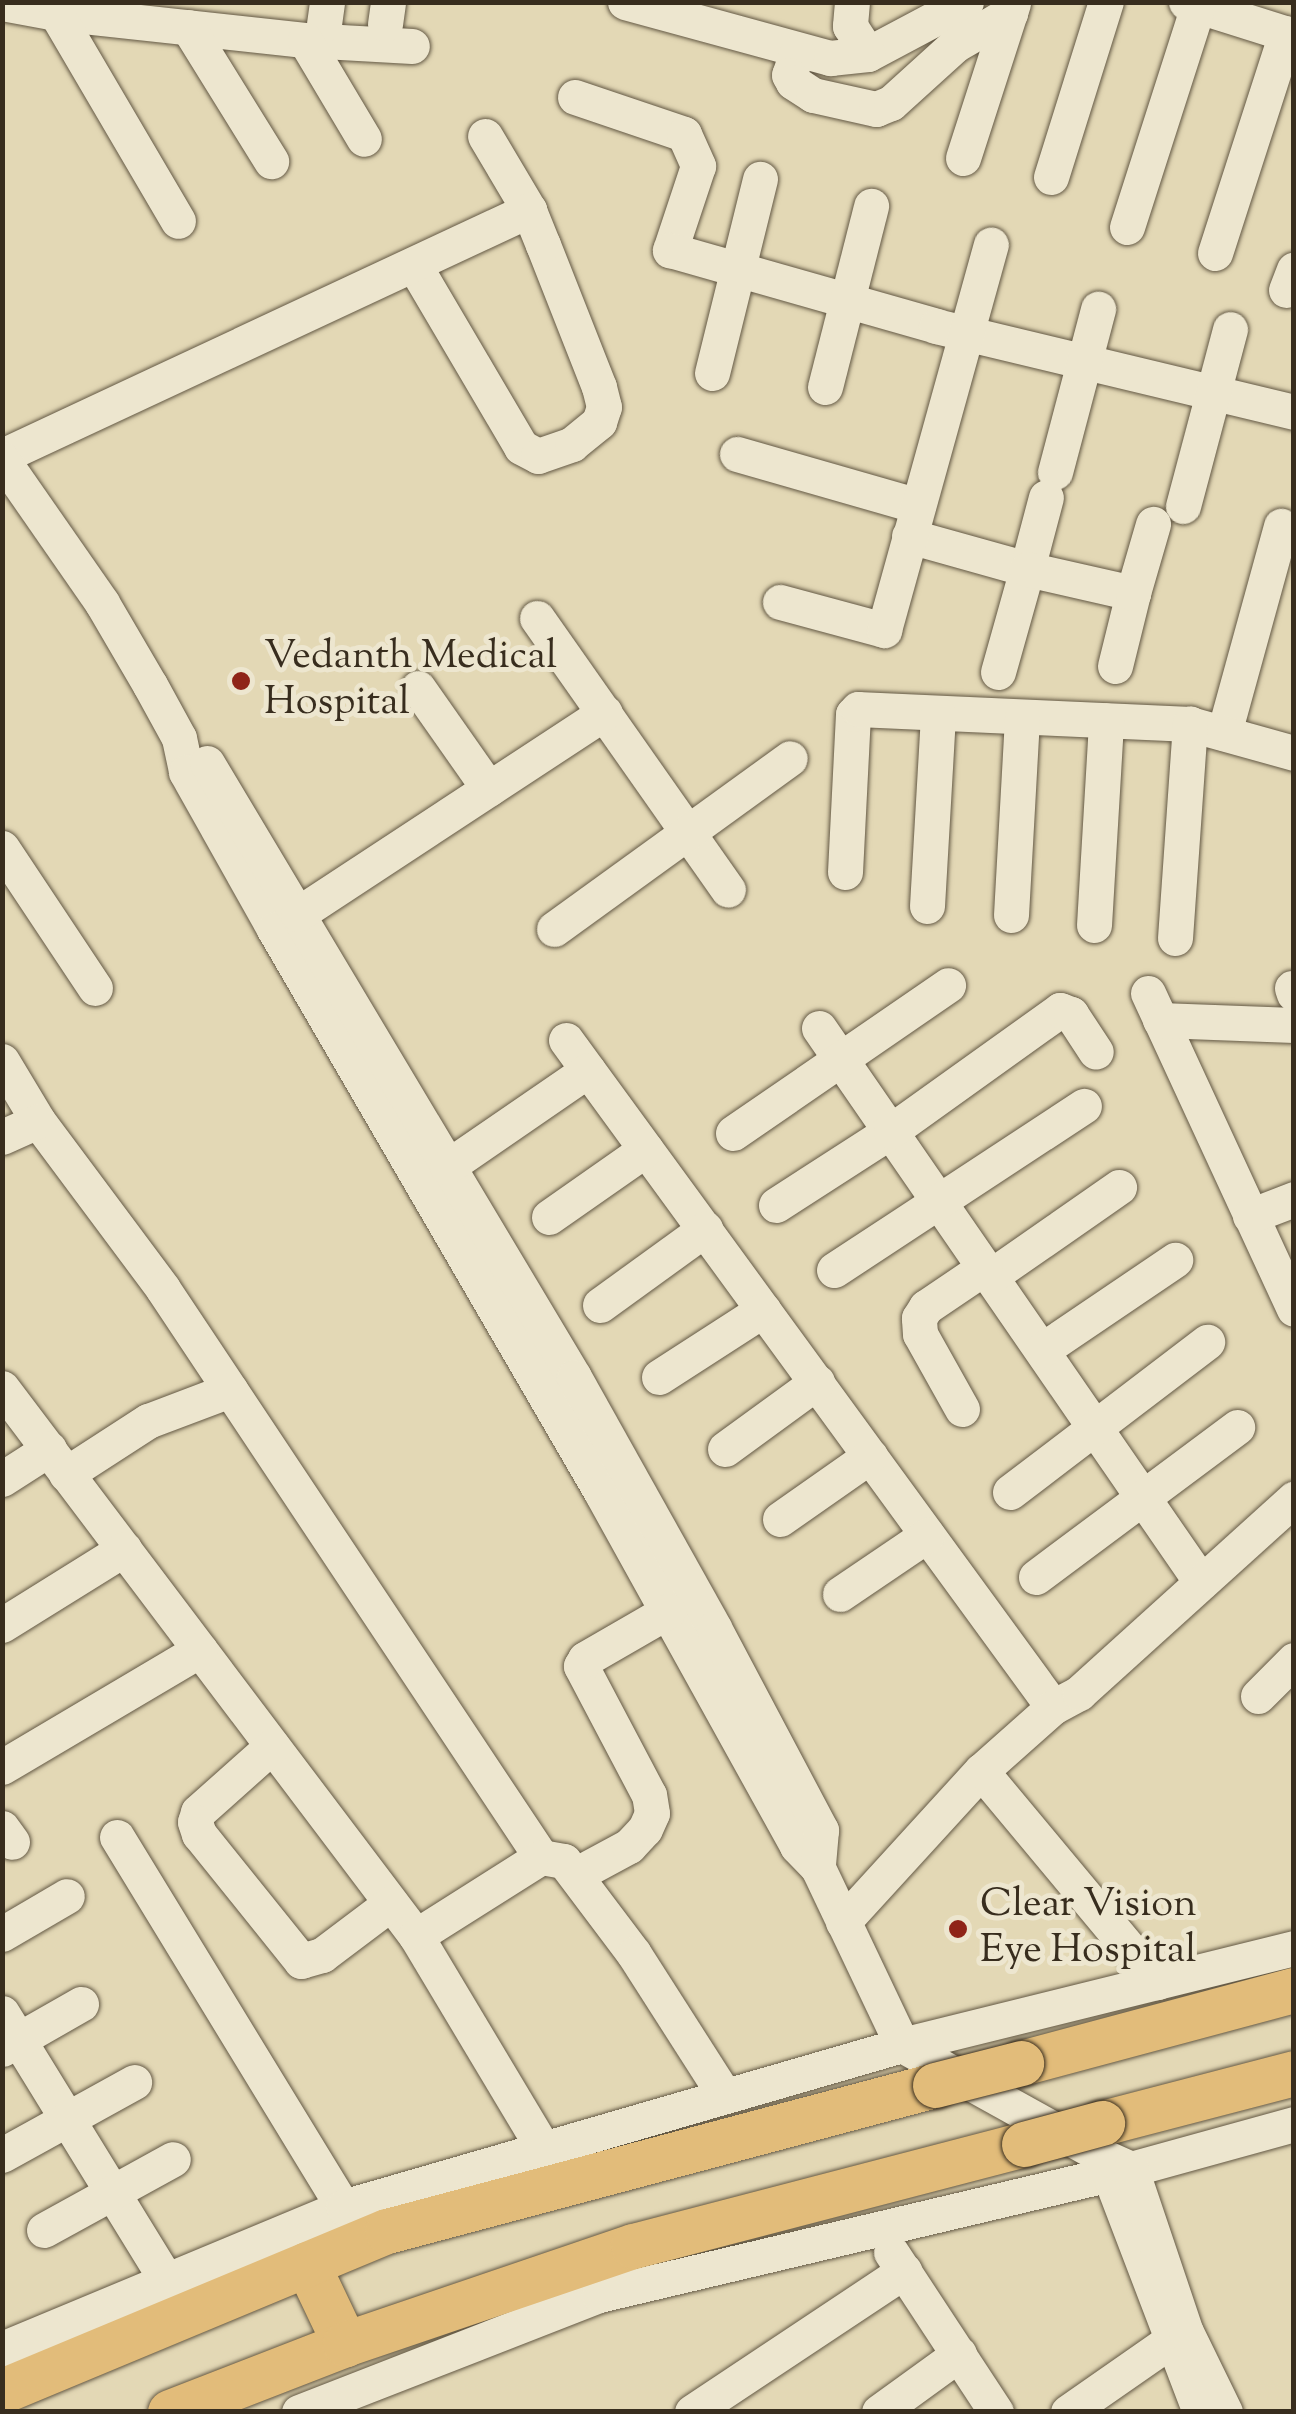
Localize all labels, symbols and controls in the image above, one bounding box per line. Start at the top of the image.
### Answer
place label: Vedanth Medical Hospital [264,634,557,728]
marker: Vedanth Medical Hospital [228,668,254,694]
place label: Clear Vision Eye Hospital [980,1882,1197,1976]
marker: Clear Vision Eye Hospital [945,1916,971,1942]

